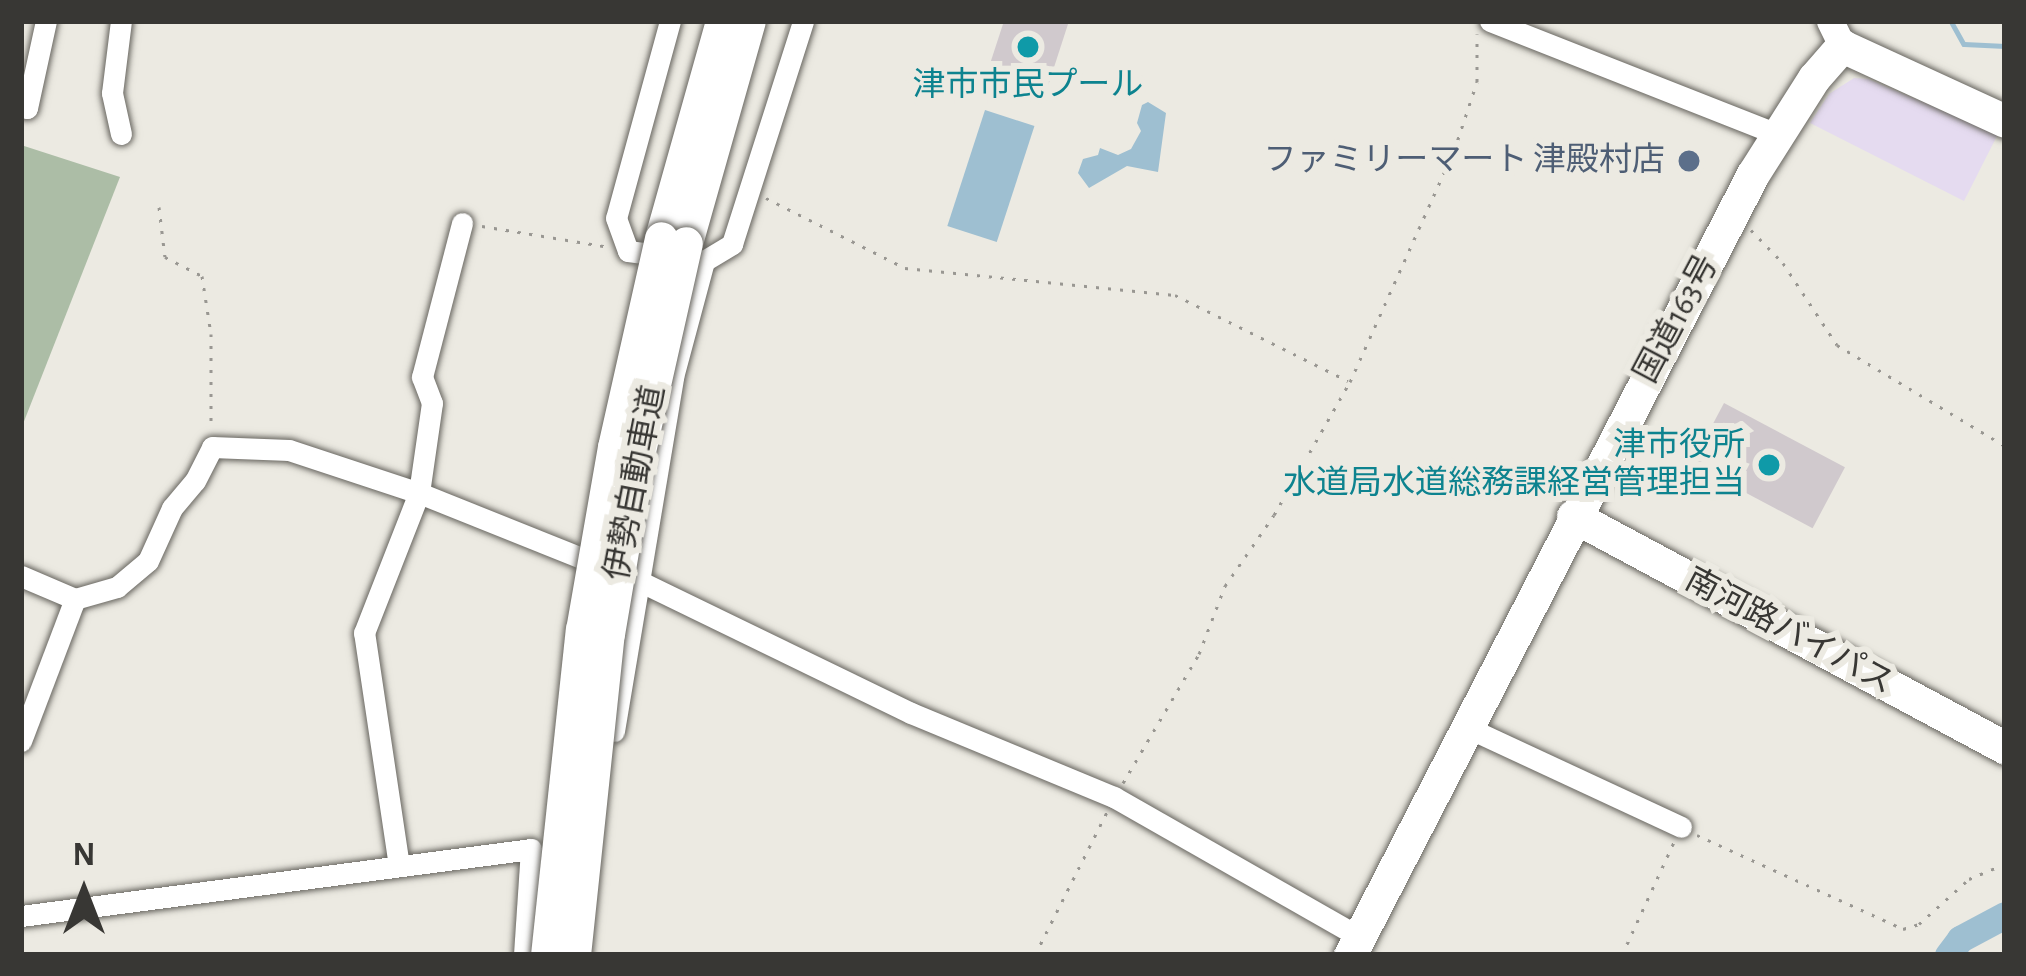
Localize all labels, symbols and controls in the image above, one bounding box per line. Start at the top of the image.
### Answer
marker: 津市市民プール [1015,34,1041,60]
place label: 津市市民プール [913,66,1143,106]
place label: ファミリーマート 津殿村店 [1264,141,1665,181]
marker: ファミリーマート 津殿村店 [1676,148,1702,174]
street label: 国道163号 [1627,248,1727,390]
street label: 伊勢自動車道 [598,382,674,584]
place label: 津市役所 水道局水道総務課経営管理担当 [1283,426,1745,504]
marker: 津市役所 水道局水道総務課経営管理担当 [1756,452,1782,478]
street label: 南河路バイパス [1678,560,1900,704]
north arrow [24,832,144,952]
text: N [73,839,95,872]

